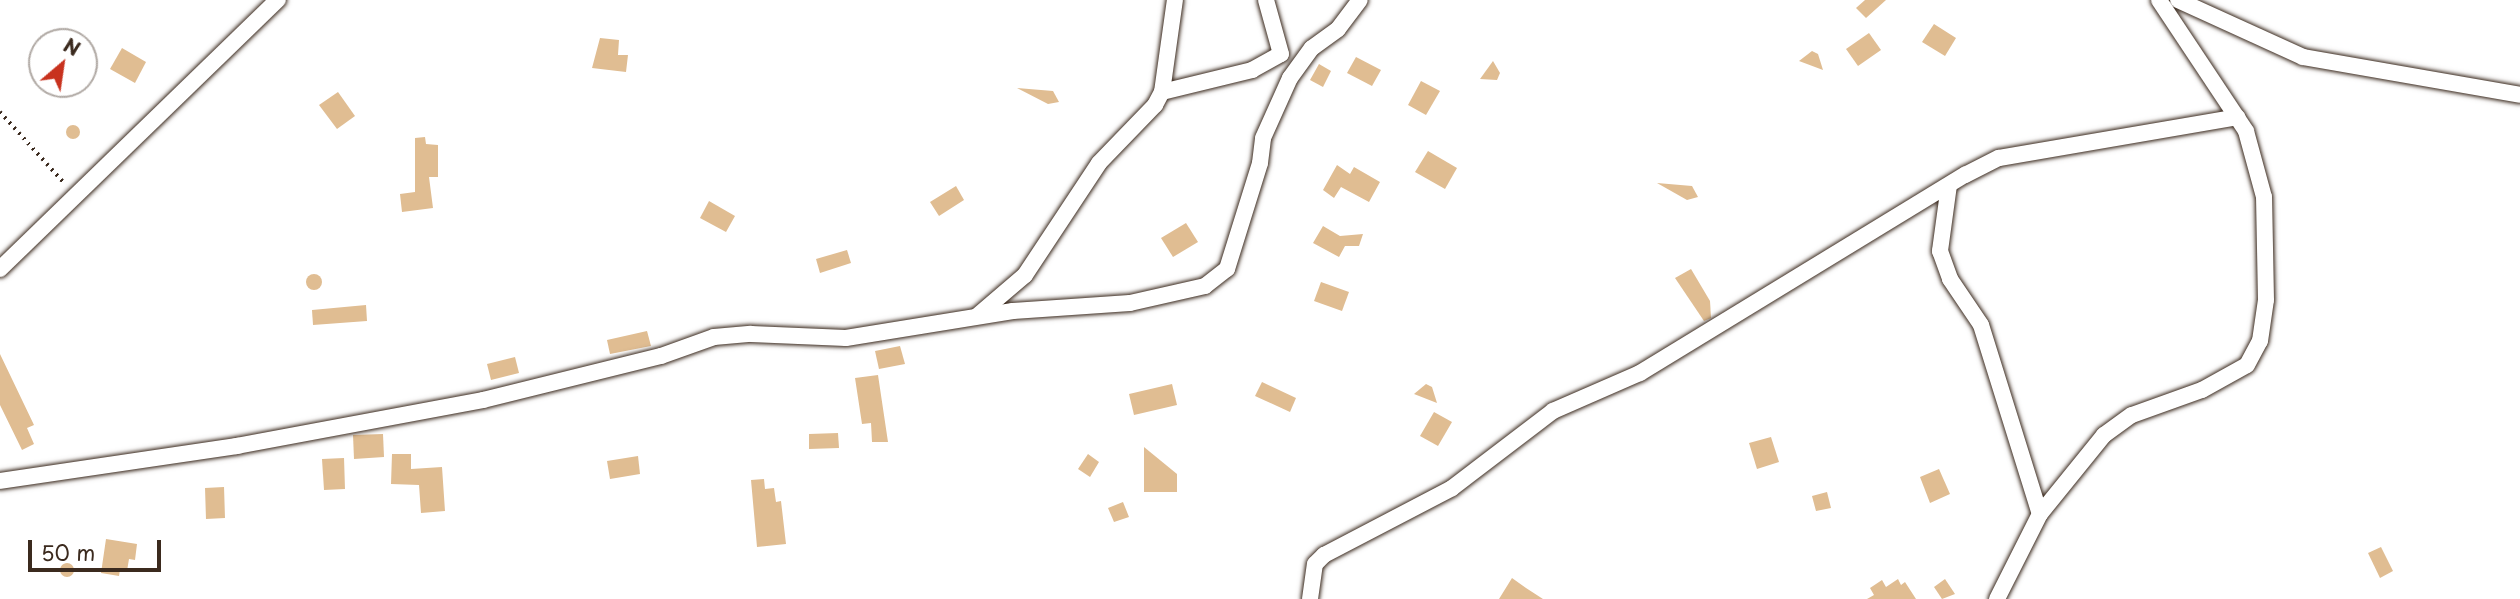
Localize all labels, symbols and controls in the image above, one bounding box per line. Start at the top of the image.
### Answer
north arrow [28,28,98,98]
text: N [59,30,86,62]
scale bar [32,526,164,570]
text: 50 m [41,536,95,568]

